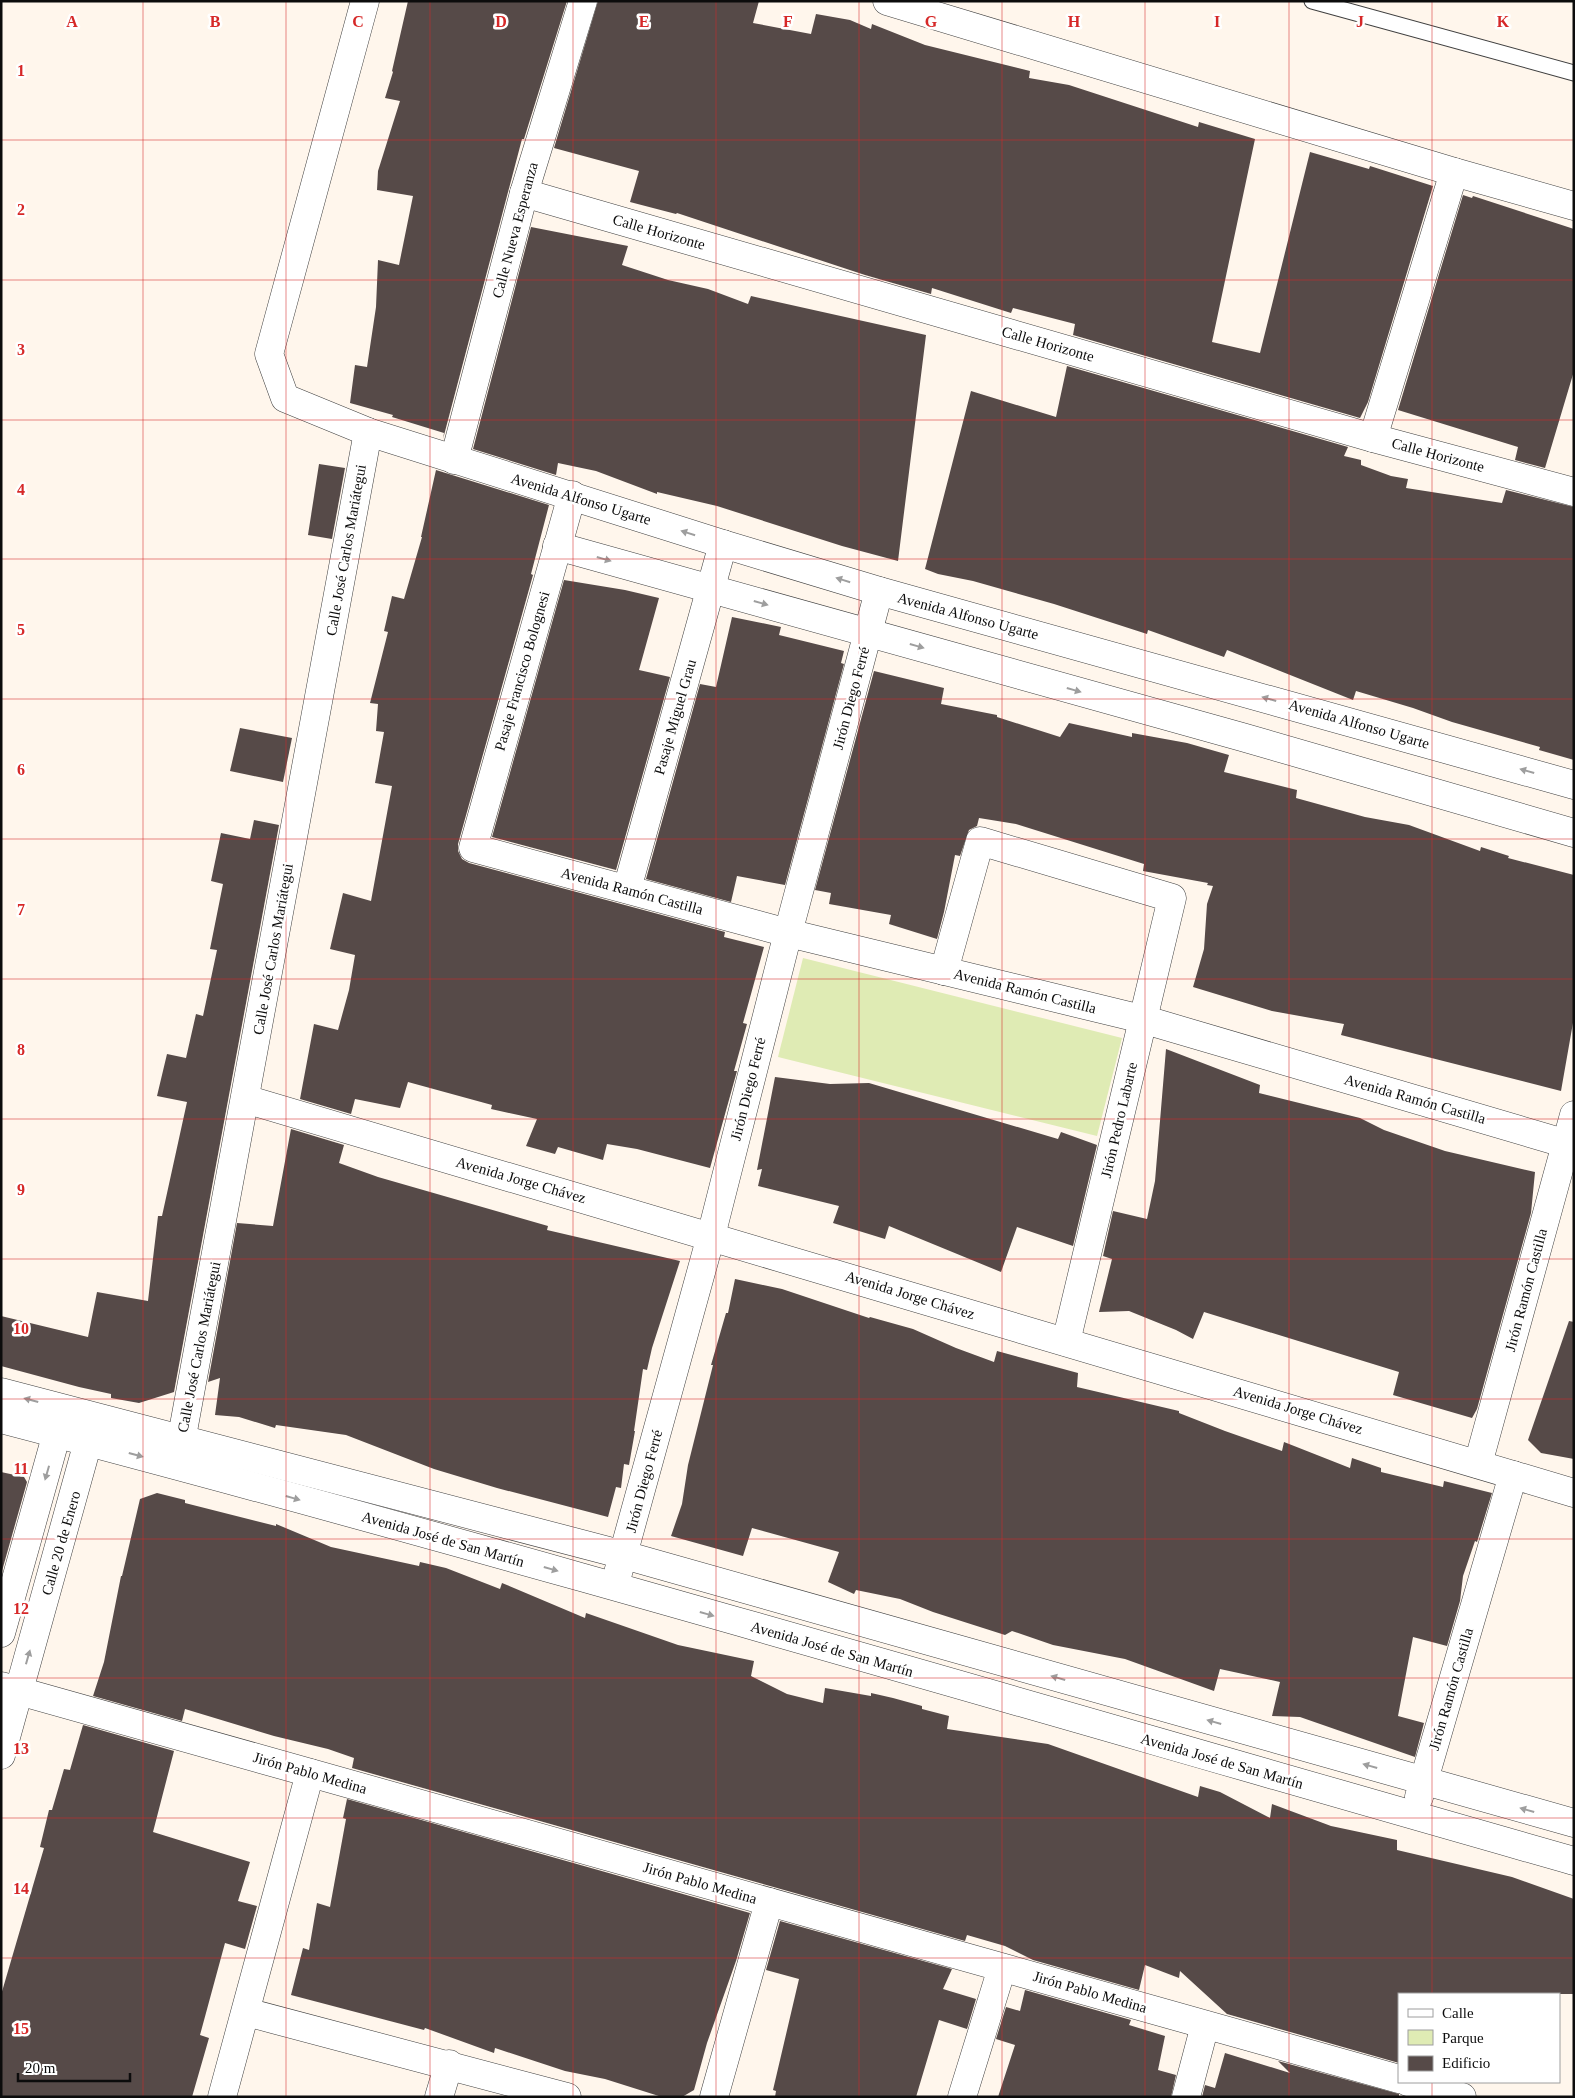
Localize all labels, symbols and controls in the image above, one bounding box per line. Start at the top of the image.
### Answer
text: A [66,13,78,30]
text: B [210,13,221,30]
text: C [352,13,364,30]
text: D [495,13,507,30]
text: E [639,13,649,30]
text: F [783,13,793,30]
text: G [925,13,938,30]
text: H [1068,13,1081,30]
text: I [1214,13,1220,30]
text: J [1356,13,1364,30]
text: K [1497,13,1510,30]
text: 1 [17,62,25,79]
street label: Calle Nueva Esperanza [489,160,541,300]
text: 2 [17,201,25,218]
street label: Calle Horizonte [611,211,707,253]
street label: Calle Horizonte [1000,323,1096,365]
text: 3 [17,341,25,358]
street label: Calle Horizonte [1390,435,1486,475]
street label: Calle José Carlos Mariátegui [323,463,369,637]
street label: Avenida Alfonso Ugarte [509,470,653,528]
text: 4 [17,481,25,498]
one-way arrow [680,529,695,536]
one-way arrow [597,556,612,564]
one-way arrow [835,576,850,584]
street label: Pasaje Francisco Bolognesi [492,589,552,753]
street label: Avenida Alfonso Ugarte [896,589,1041,643]
one-way arrow [753,599,768,607]
text: 5 [17,621,25,638]
one-way arrow [910,643,925,651]
street label: Jirón Diego Ferré [830,645,873,751]
street label: Pasaje Miguel Grau [651,657,699,776]
one-way arrow [1066,687,1081,695]
one-way arrow [1262,695,1277,703]
street label: Avenida Alfonso Ugarte [1287,696,1431,752]
text: 6 [17,761,25,778]
one-way arrow [1519,767,1534,775]
street label: Calle José Carlos Mariátegui [250,862,296,1036]
street label: Avenida Ramón Castilla [559,864,705,918]
text: 7 [17,901,25,918]
street label: Avenida Ramón Castilla [952,966,1098,1017]
street label: Jirón Diego Ferré [727,1035,769,1142]
text: 8 [17,1041,25,1058]
street label: Jirón Pedro Labarte [1098,1060,1140,1179]
street label: Avenida Ramón Castilla [1342,1071,1488,1127]
street label: Avenida Jorge Chávez [454,1154,588,1206]
text: 9 [17,1181,25,1198]
street label: Jirón Ramón Castilla [1502,1226,1550,1353]
street label: Calle José Carlos Mariátegui [175,1260,223,1434]
street label: Avenida Jorge Chávez [843,1268,977,1322]
text: 10 [13,1320,29,1337]
street label: Avenida Jorge Chávez [1231,1383,1365,1437]
one-way arrow [23,1396,38,1404]
street label: Jirón Diego Ferré [623,1428,666,1534]
one-way arrow [129,1451,144,1459]
text: 11 [13,1460,29,1477]
one-way arrow [42,1466,50,1481]
street label: Calle 20 de Enero [38,1489,84,1597]
one-way arrow [286,1494,301,1502]
street label: Avenida José de San Martín [360,1508,526,1570]
one-way arrow [543,1566,558,1574]
text: 12 [13,1600,29,1617]
one-way arrow [700,1610,715,1618]
street label: Avenida José de San Martín [749,1618,915,1680]
street label: Jirón Ramón Castilla [1426,1626,1476,1752]
one-way arrow [25,1650,33,1665]
one-way arrow [1050,1673,1065,1681]
one-way arrow [1206,1717,1221,1725]
street label: Avenida José de San Martín [1139,1730,1305,1792]
text: 13 [13,1740,29,1757]
street label: Jirón Pablo Medina [251,1749,369,1797]
one-way arrow [1363,1761,1378,1769]
one-way arrow [1519,1806,1534,1814]
street label: Jirón Pablo Medina [641,1859,759,1907]
text: 14 [13,1880,29,1897]
street label: Jirón Pablo Medina [1031,1968,1149,2016]
legend [1398,1993,1560,2083]
text: Calle [1442,2005,1474,2021]
text: 15 [13,2020,29,2037]
text: Parque [1442,2030,1484,2046]
scale bar [18,2050,130,2082]
text: Edificio [1442,2055,1490,2071]
text: 20 m [25,2060,56,2076]

